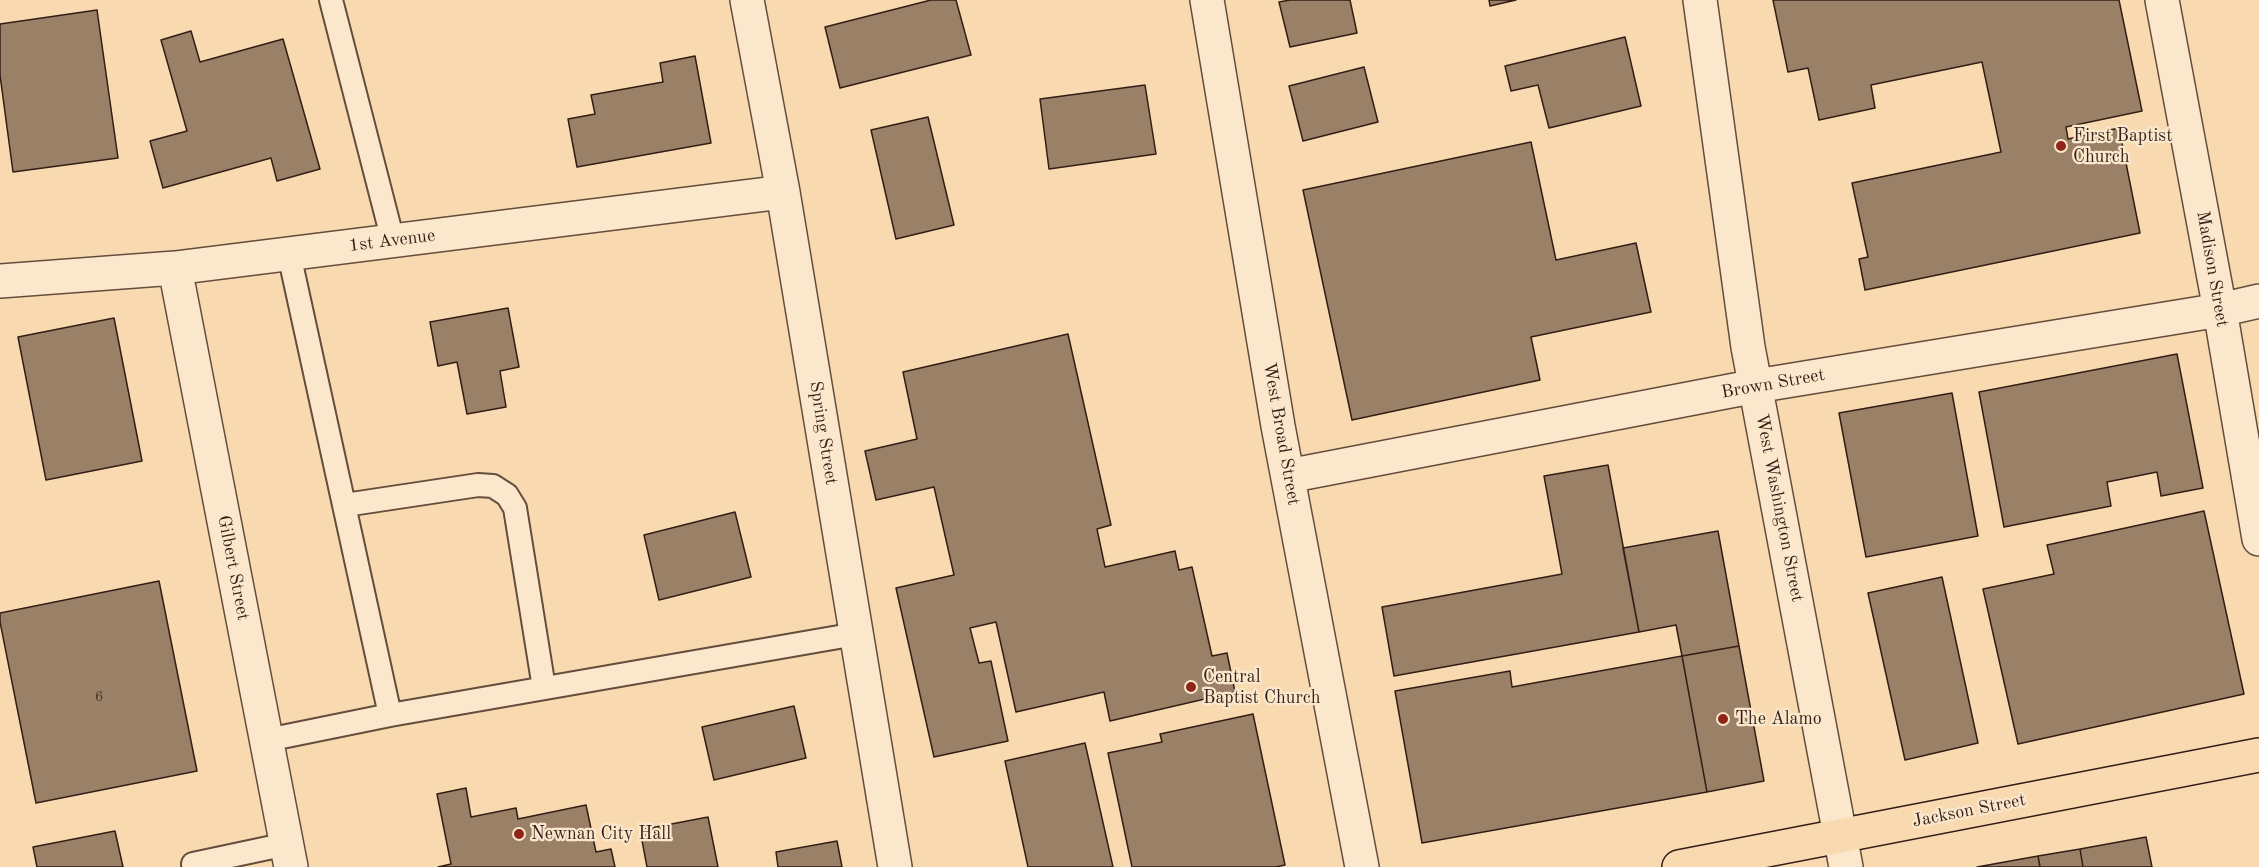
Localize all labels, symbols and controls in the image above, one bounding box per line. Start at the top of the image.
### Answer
place label: First Baptist Church [2073,125,2172,168]
marker: First Baptist Church [2054,139,2068,153]
street label: Madison Street [2191,209,2233,329]
street label: 1st Avenue [348,225,436,257]
street label: West Broad Street [1258,361,1304,507]
street label: Brown Street [1719,364,1827,404]
street label: Spring Street [804,380,842,486]
street label: West Washington Street [1750,412,1808,604]
street label: Gilbert Street [212,514,254,622]
place label: Central Baptist Church [1203,666,1320,708]
marker: Central Baptist Church [1184,680,1198,694]
house number: 6 [95,688,103,706]
place label: The Alamo [1735,708,1822,730]
marker: The Alamo [1716,712,1730,726]
street label: Jackson Street [1910,789,2028,833]
place label: Newnan City Hall [531,823,671,845]
marker: Newnan City Hall [512,827,526,841]

